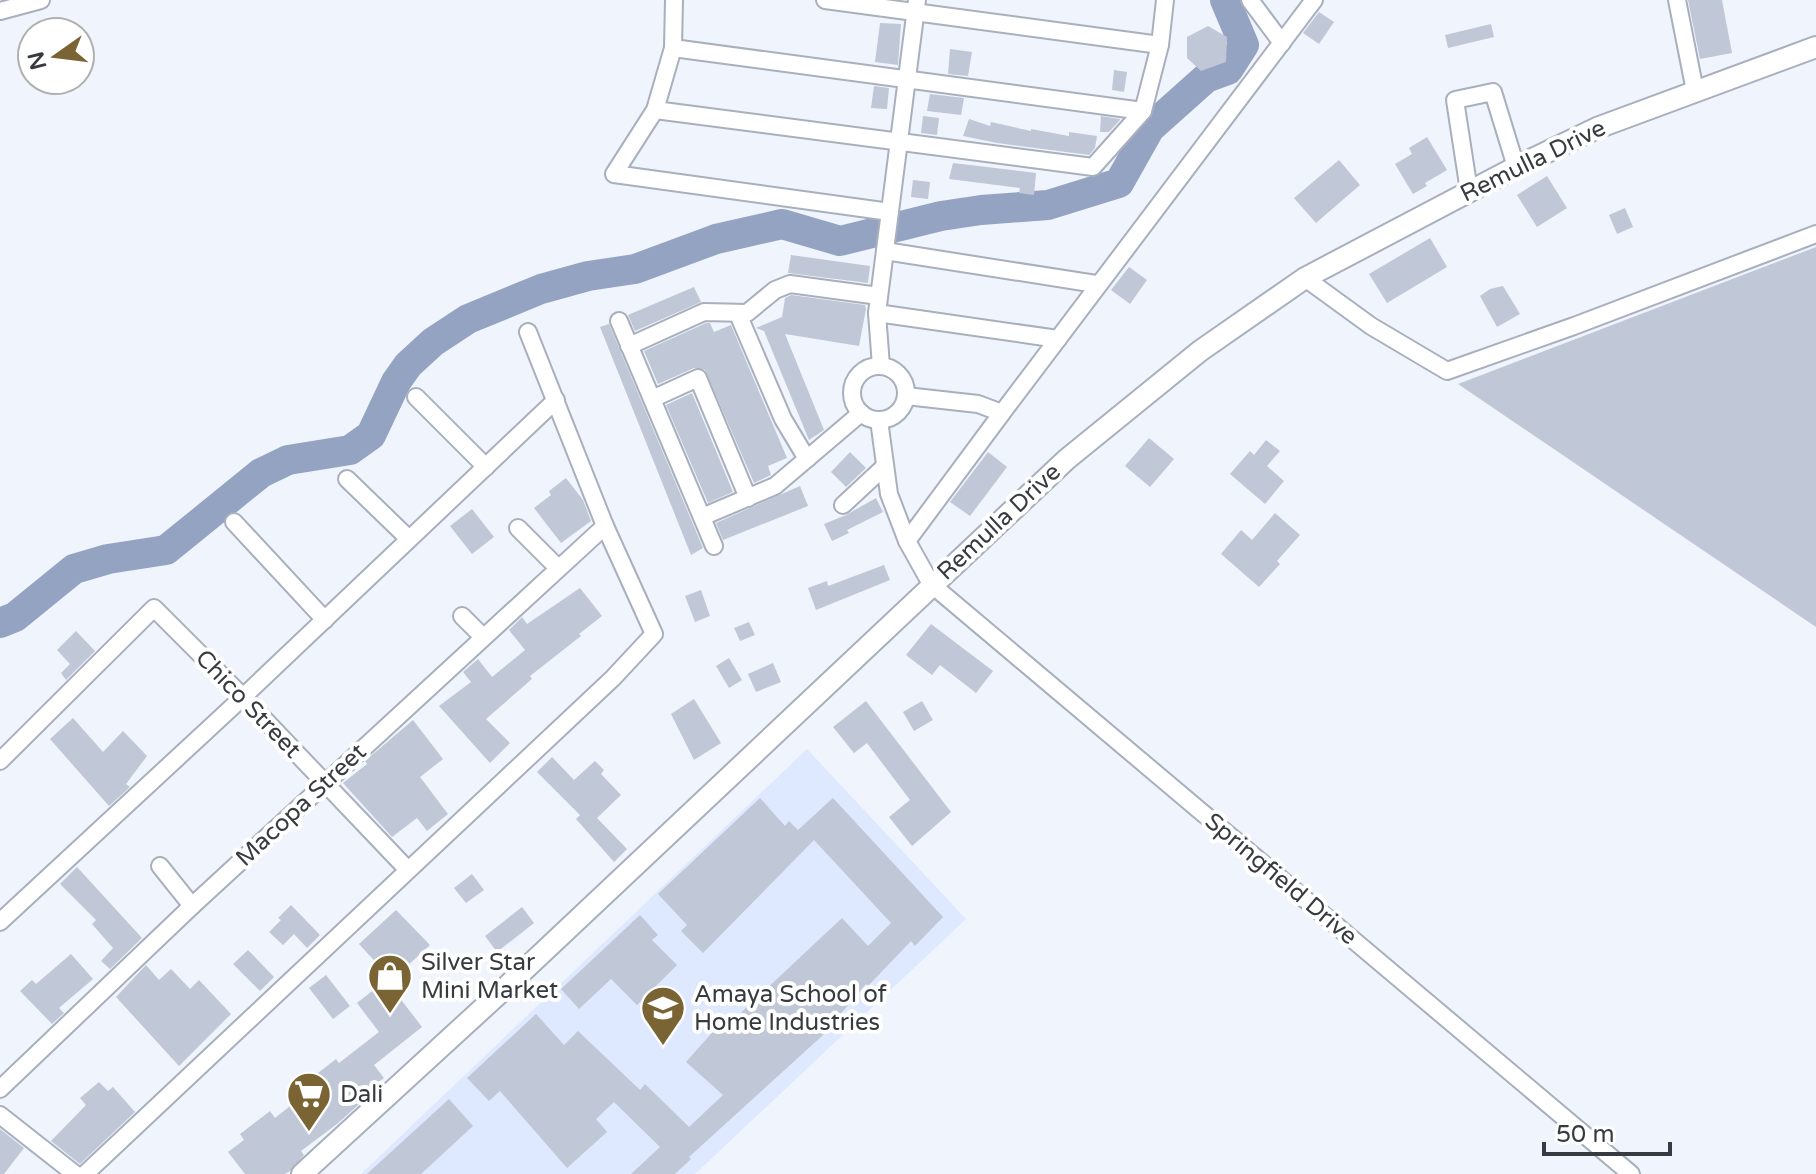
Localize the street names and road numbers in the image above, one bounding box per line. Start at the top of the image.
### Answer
street label: Remulla Drive [1456,113,1610,209]
street label: Remulla Drive [931,458,1067,586]
street label: Chico Street [189,644,307,764]
street label: Macopa Street [230,737,372,873]
street label: Springfield Drive [1199,807,1363,951]

